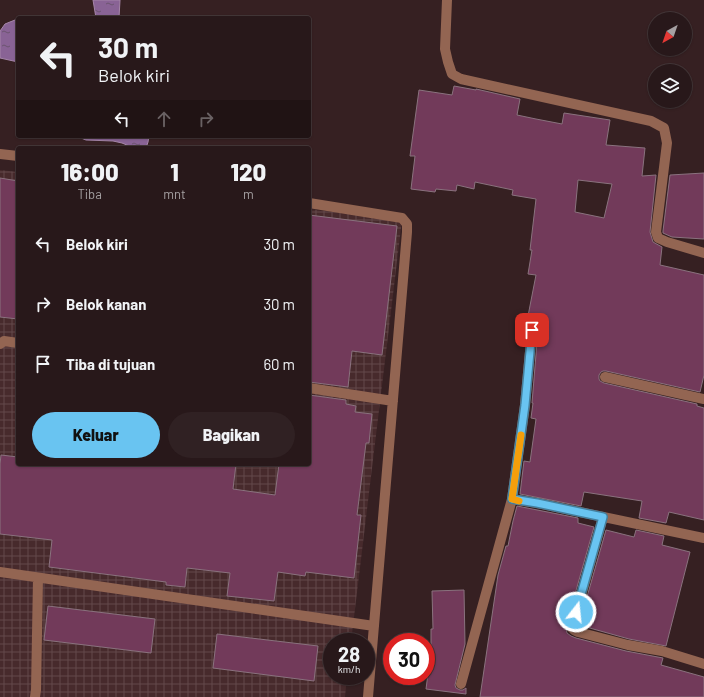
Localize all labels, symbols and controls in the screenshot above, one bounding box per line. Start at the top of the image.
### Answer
north arrow [648,12,692,56]
map controls [648,12,692,108]
text: 30 m [98,30,158,64]
icon: left [32,32,84,84]
text: Belok kiri [98,64,170,86]
button: layers [648,64,692,108]
icon: left [111,108,133,130]
icon: ahead [153,108,175,130]
icon: right [195,108,217,130]
text: 16:00 [61,157,119,186]
text: 1 [170,157,179,186]
text: 120 [230,157,266,186]
text: Tiba [78,186,102,202]
text: mnt [163,186,186,202]
text: m [243,186,254,202]
icon: left [32,233,54,255]
text: Belok kiri [66,235,128,253]
text: 30 m [263,235,295,253]
icon: right [32,293,54,315]
text: Belok kanan [66,295,146,313]
text: 30 m [263,295,295,313]
pin [515,313,549,347]
icon: arrive [521,319,543,341]
icon: arrive [32,353,54,375]
text: Tiba di tujuan [66,355,155,373]
text: 60 m [263,355,295,373]
button: Keluar [32,412,160,458]
button: Bagikan [168,412,295,458]
position arrow [555,591,597,633]
speed limit sign: 30 [383,633,435,685]
text: 28 [338,642,360,666]
text: km/h [338,663,360,675]

